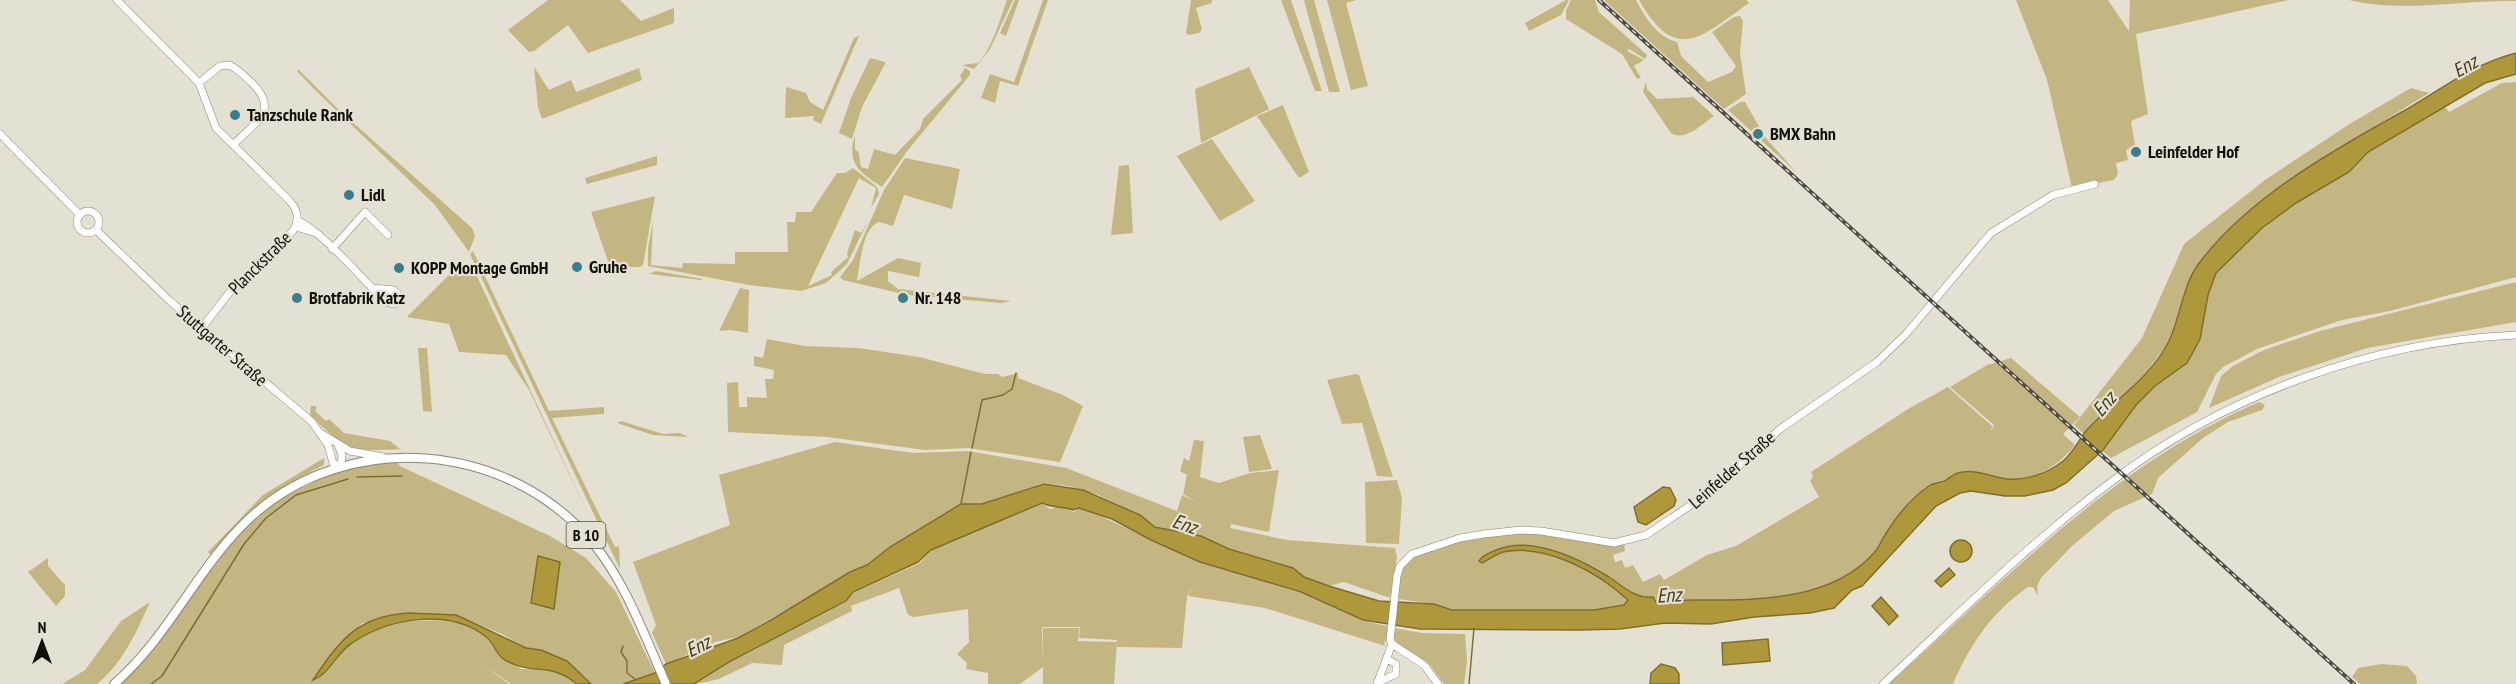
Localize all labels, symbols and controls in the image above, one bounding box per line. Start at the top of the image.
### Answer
water label: Enz [2448,48,2484,83]
place label: Tanzschule Rank [247,103,353,126]
marker: Tanzschule Rank [228,108,242,122]
place label: BMX Bahn [1770,122,1836,145]
marker: BMX Bahn [1751,127,1765,141]
place label: Leinfelder Hof [2148,140,2240,163]
marker: Leinfelder Hof [2129,145,2143,159]
place label: Lidl [361,183,386,206]
marker: Lidl [342,188,356,202]
street label: Planckstraße [223,226,296,299]
place label: Gruhe [589,255,627,278]
place label: KOPP Montage GmbH [411,256,548,279]
marker: Gruhe [570,260,584,274]
marker: KOPP Montage GmbH [392,261,406,275]
place label: Brotfabrik Katz [309,286,405,309]
place label: Nr. 148 [915,286,961,309]
marker: Brotfabrik Katz [290,291,304,305]
marker: Nr. 148 [896,291,910,305]
street label: Stuttgarter Straße [172,300,272,391]
water label: Enz [2086,385,2123,422]
street label: Leinfelder Straße [1684,426,1780,513]
water label: Enz [1169,508,1203,541]
road number: B 10 [566,522,606,548]
water label: Enz [1656,581,1684,609]
north arrow [12,612,72,672]
text: N [38,617,46,637]
water label: Enz [681,628,716,663]

